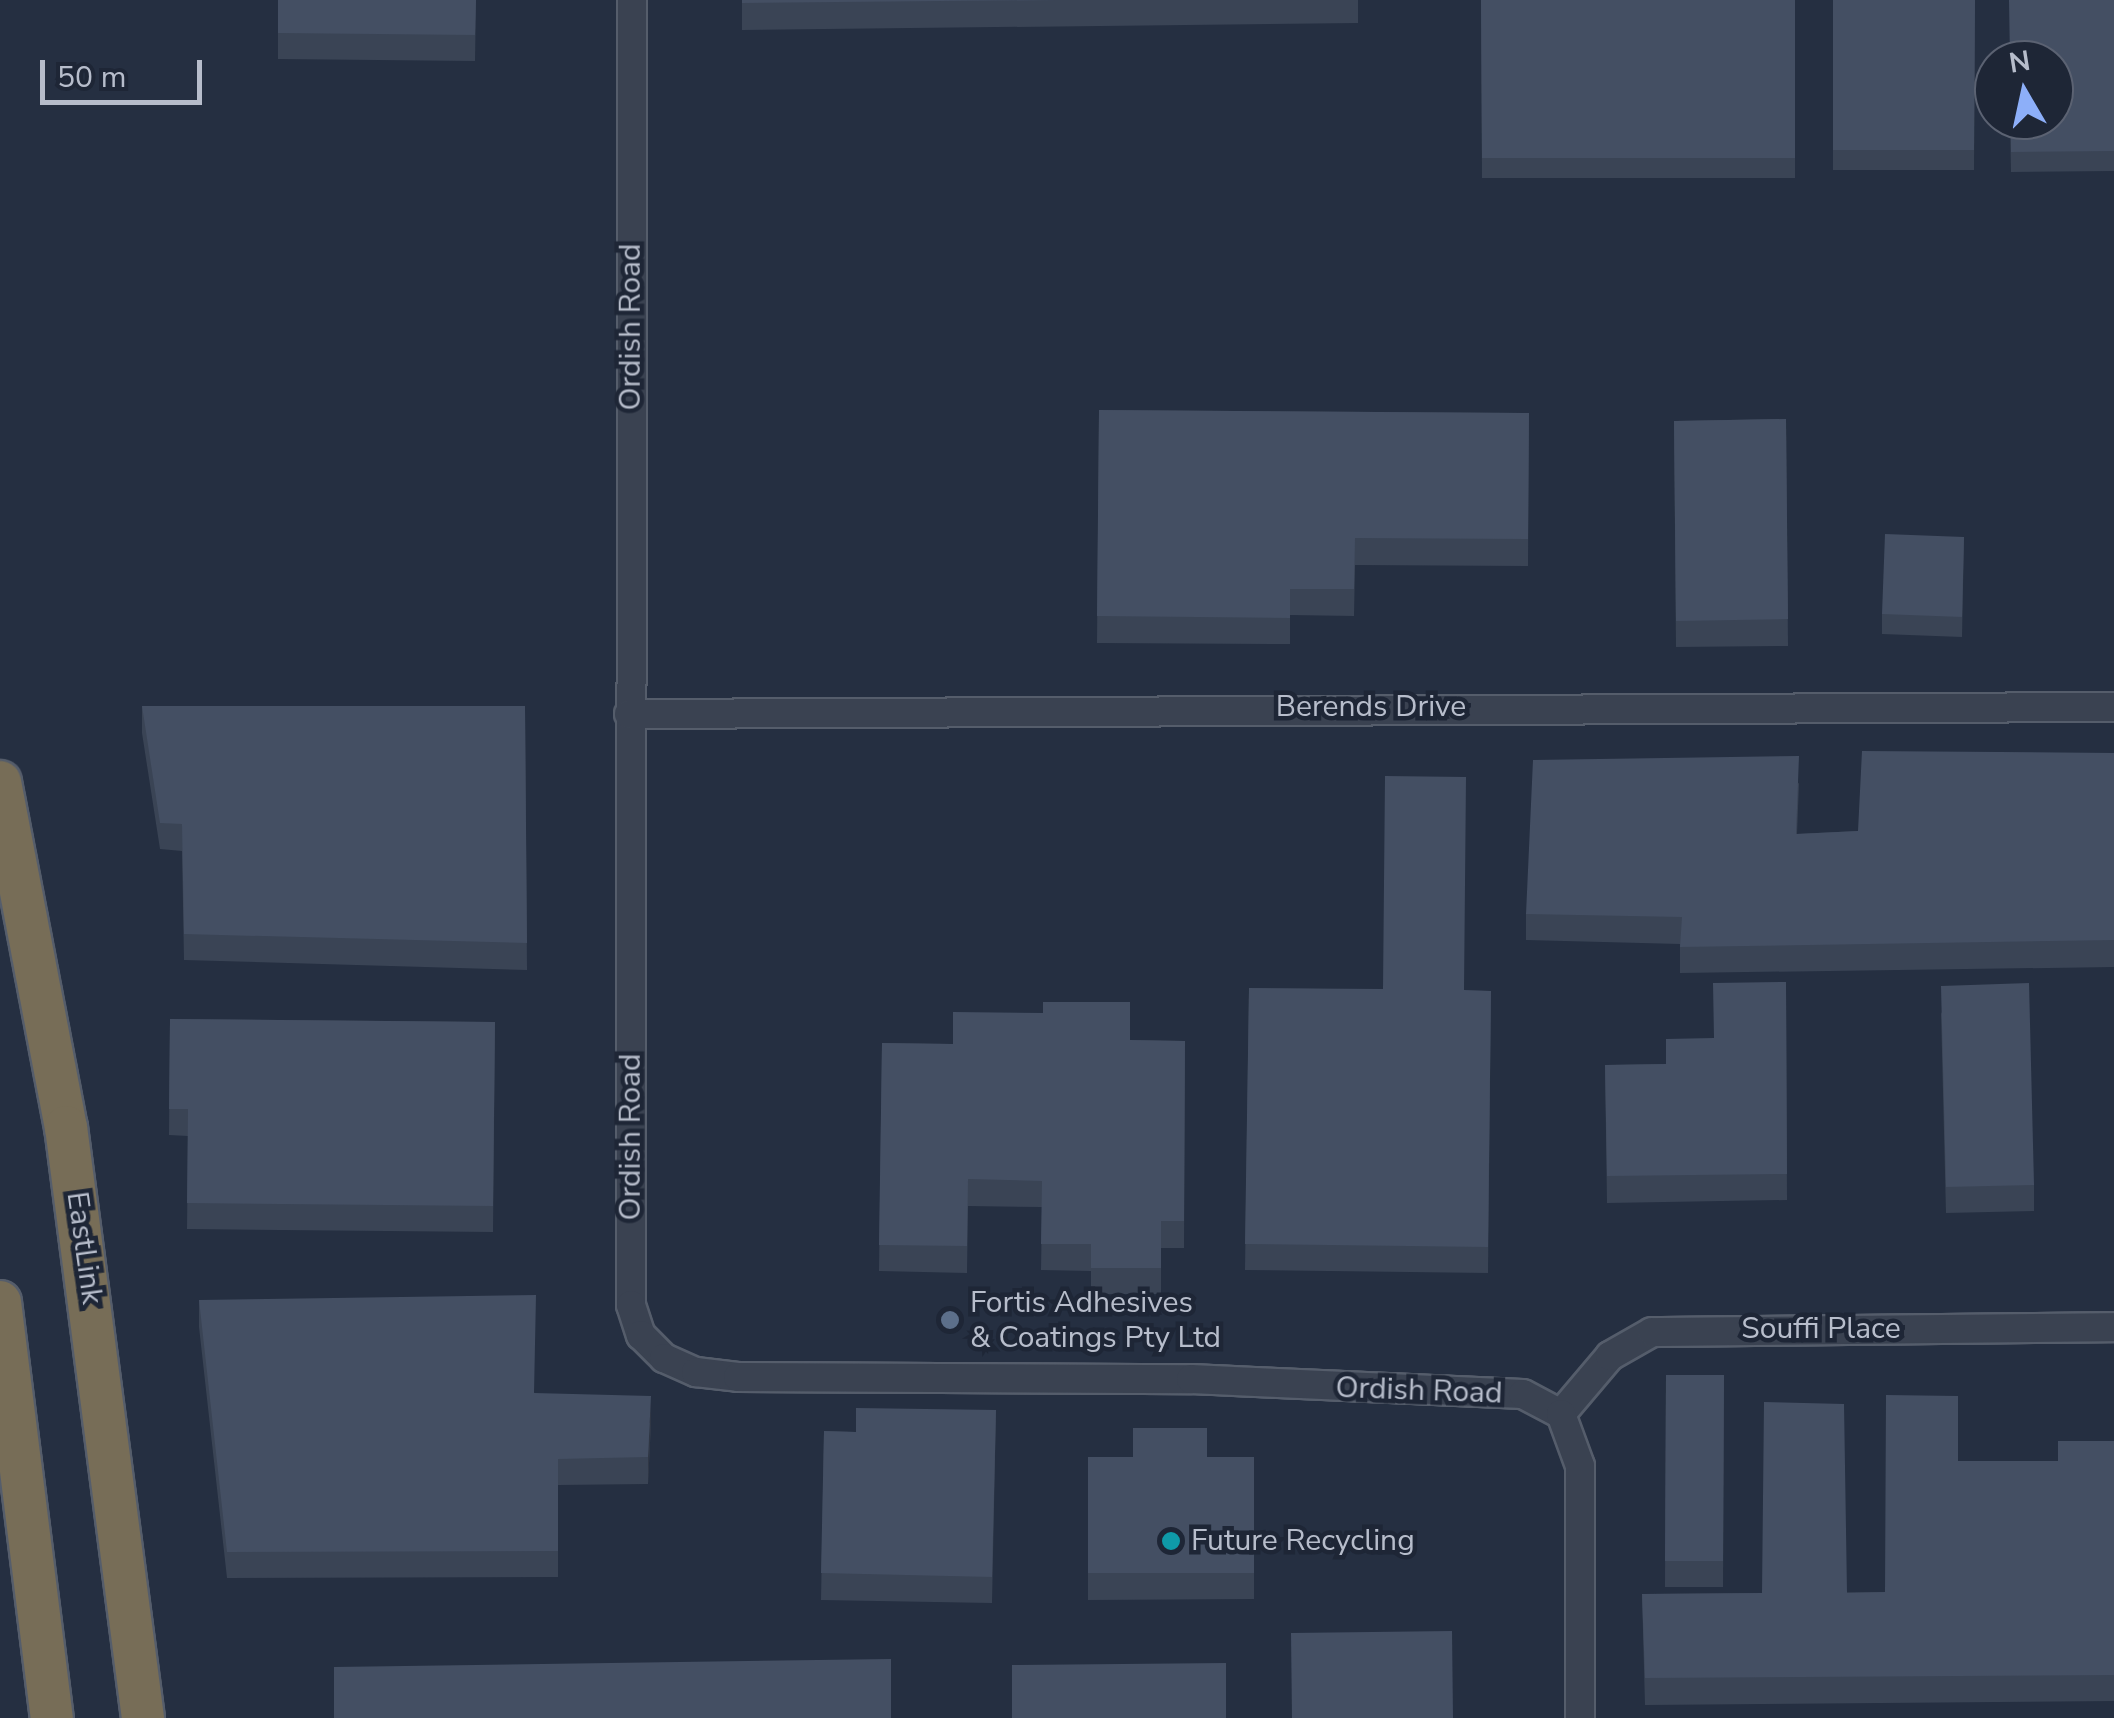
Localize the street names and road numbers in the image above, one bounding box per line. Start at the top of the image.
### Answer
street label: Ordish Road [613,244,649,410]
street label: Berends Drive [1276,689,1466,725]
street label: Ordish Road [613,1054,649,1220]
street label: EastLink [58,1189,110,1307]
street label: Souffi Place [1741,1311,1901,1347]
street label: Ordish Road [1335,1370,1503,1412]

